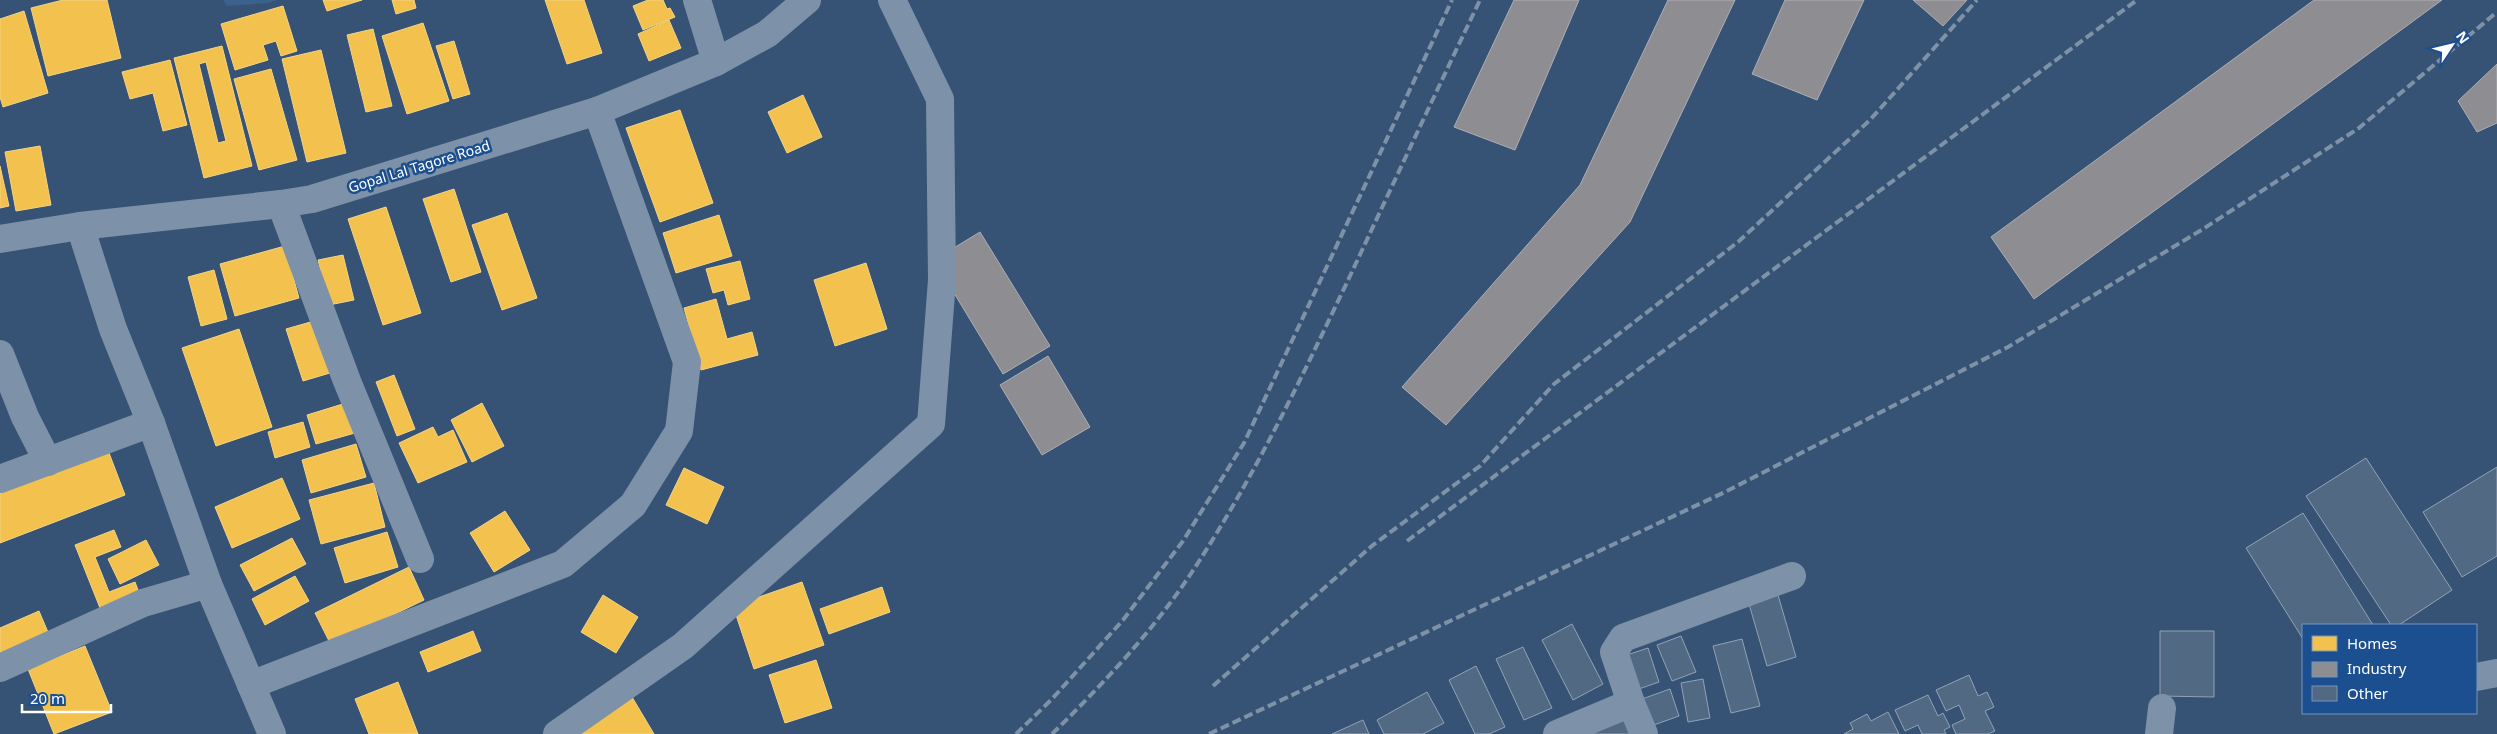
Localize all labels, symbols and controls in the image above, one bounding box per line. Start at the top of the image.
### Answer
north arrow [2427,20,2477,70]
text: N [2452,27,2474,47]
street label: Gopal Lal Tagore Road [346,135,492,197]
legend [2302,624,2477,714]
text: Homes [2347,633,2397,653]
text: Industry [2347,658,2407,678]
scale bar [22,682,111,714]
text: Other [2347,683,2388,703]
text: 20 m [30,688,65,708]

